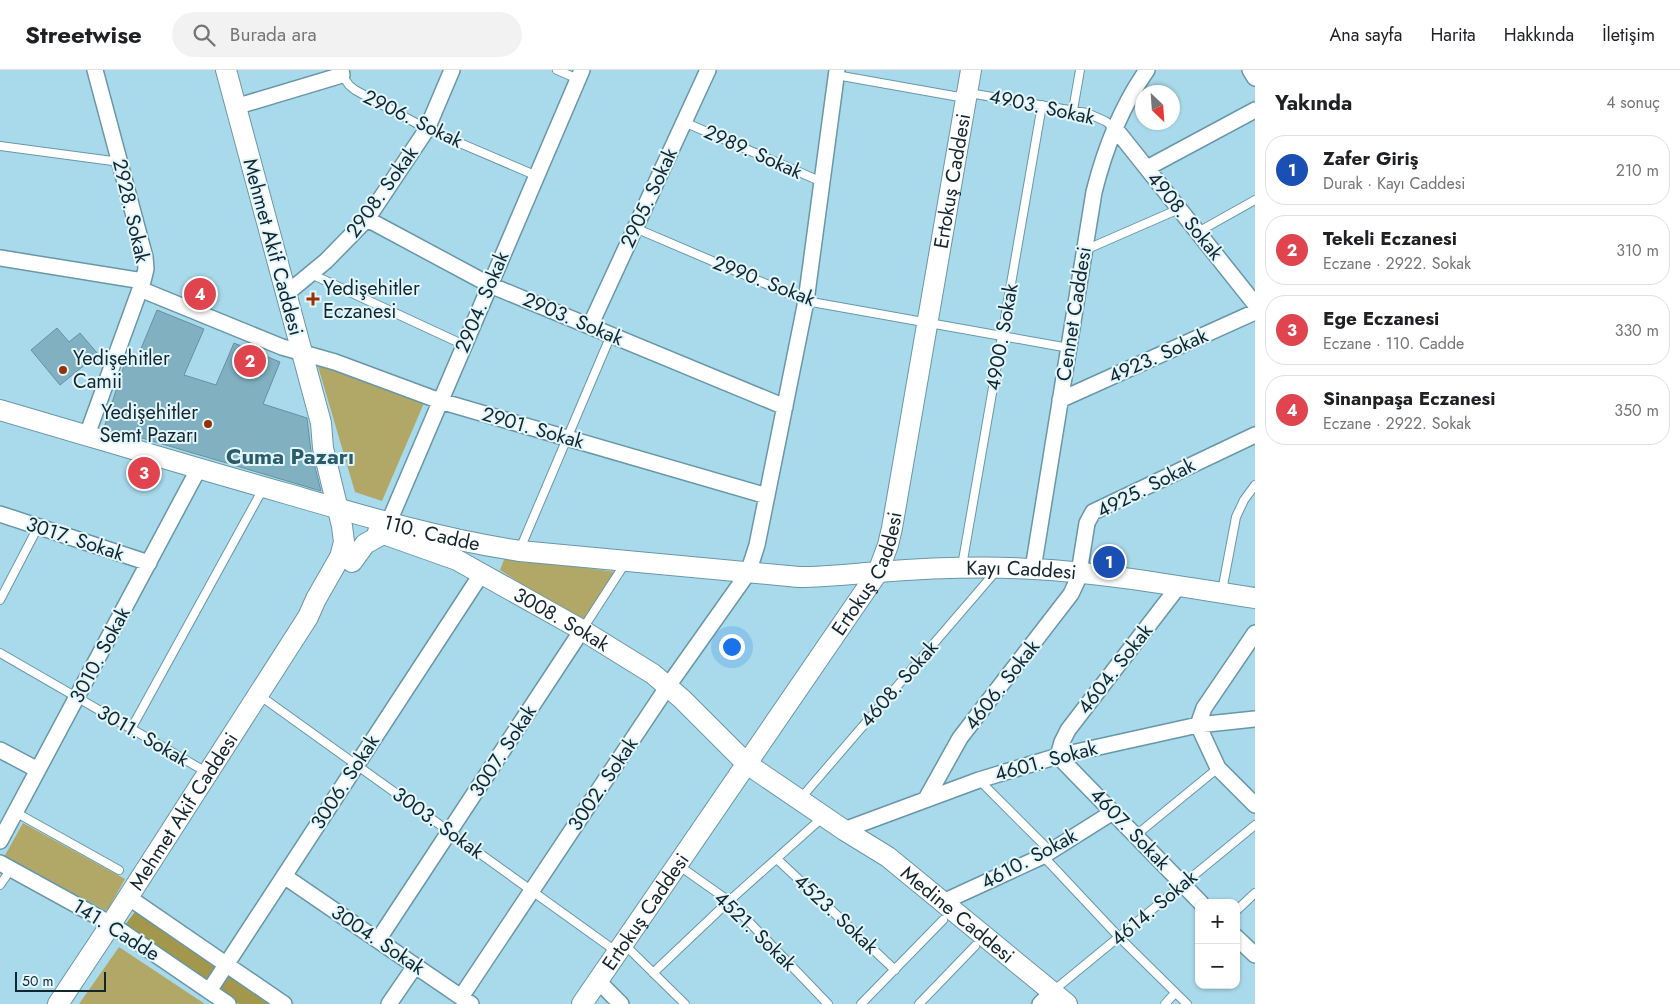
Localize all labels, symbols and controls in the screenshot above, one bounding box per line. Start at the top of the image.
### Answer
search box [172,12,522,57]
text: Streetwise [25,17,142,52]
icon: search [190,21,218,49]
text: Burada ara [230,21,317,48]
text: Ana sayfa [1329,22,1402,48]
text: Harita [1430,22,1476,48]
text: Hakkında [1504,22,1574,48]
text: İletişim [1602,22,1655,48]
street label: 2906. Sokak [358,82,468,156]
street label: 4903. Sokak [987,82,1097,132]
north arrow [1135,85,1180,130]
text: Yakında [1275,88,1352,118]
text: 4 sonuç [1606,91,1660,114]
street label: Ertokuş Caddesi [926,111,978,251]
street label: 2989. Sokak [699,117,807,187]
street label: 2908. Sokak [339,140,425,244]
street label: 2905. Sokak [613,143,685,253]
text: Zafer Giriş [1323,145,1418,172]
street label: Mehmet Akif Caddesi [235,155,311,339]
street label: 2928. Sokak [105,156,157,266]
text: 1 [1288,159,1296,182]
text: 210 m [1616,159,1659,182]
street label: 4908. Sokak [1140,165,1230,267]
text: Durak · Kayı Caddesi [1323,172,1465,195]
text: Tekeli Eczanesi [1323,225,1457,252]
text: 2 [1287,239,1297,262]
text: 310 m [1616,239,1659,262]
street label: Cennet Caddesi [1049,245,1099,383]
street label: 2904. Sokak [448,247,516,357]
street label: 2990. Sokak [709,248,820,314]
text: Eczane · 2922. Sokak [1323,252,1471,275]
place label: Yedişehitler Eczanesi [323,274,420,326]
pin: 4 [184,275,216,313]
street label: 4900. Sokak [978,281,1026,393]
street label: 2903. Sokak [518,285,628,353]
marker: Yedişehitler Eczanesi [307,293,319,305]
text: Ege Eczanesi [1323,305,1439,332]
text: 3 [1287,319,1297,342]
text: 330 m [1615,319,1659,342]
street label: 4923. Sokak [1104,321,1213,391]
text: Eczane · 110. Cadde [1323,332,1464,355]
pin: 2 [234,342,266,380]
place label: Yedişehitler Camii [73,344,170,396]
marker: Yedişehitler Camii [57,364,69,376]
text: Sinanpaşa Eczanesi [1323,385,1496,412]
place label: Yedişehitler Semt Pazarı [99,398,198,450]
text: 4 [1286,399,1298,422]
text: 350 m [1614,399,1659,422]
street label: 2901. Sokak [479,400,588,456]
text: Eczane · 2922. Sokak [1323,412,1471,435]
marker: Yedişehitler Semt Pazarı [202,418,214,430]
district label: Cuma Pazarı [226,440,354,472]
street label: 4925. Sokak [1092,451,1200,525]
pin: 3 [128,454,160,492]
street label: 110. Cadde [380,507,483,558]
street label: Ertokuş Caddesi [824,509,909,641]
street label: 3017. Sokak [22,510,128,569]
pin: 1 [1093,543,1125,581]
street label: Kayı Caddesi [966,553,1078,587]
street label: 3008. Sokak [508,580,616,658]
street label: 3010. Sokak [63,602,138,708]
street label: 4604. Sokak [1070,617,1160,720]
street label: 4606. Sokak [957,633,1047,736]
your location [719,634,745,660]
street label: 4608. Sokak [853,634,945,734]
street label: 3011. Sokak [92,698,195,774]
street label: 3007. Sokak [462,699,544,803]
street label: Mehmet Akif Caddesi [122,727,245,896]
street label: 3006. Sokak [304,729,387,835]
street label: 3002. Sokak [561,731,645,837]
street label: 4601. Sokak [991,733,1101,789]
street label: 3003. Sokak [386,780,490,866]
street label: 4607. Sokak [1083,781,1177,877]
street label: 4610. Sokak [976,821,1082,897]
street label: Ertokuş Caddesi [595,847,696,976]
street label: Medine Caddesi [895,859,1021,970]
street label: 4614. Sokak [1104,863,1204,953]
street label: 4523. Sokak [787,867,885,961]
street label: 4521. Sokak [707,884,803,978]
street label: 141. Cadde [67,892,165,968]
street label: 3004. Sokak [325,898,431,982]
map controls [1195,899,1240,989]
button: + [1195,899,1240,944]
button: − [1195,944,1240,989]
scale bar [15,969,106,992]
text: 50 m [22,971,53,991]

